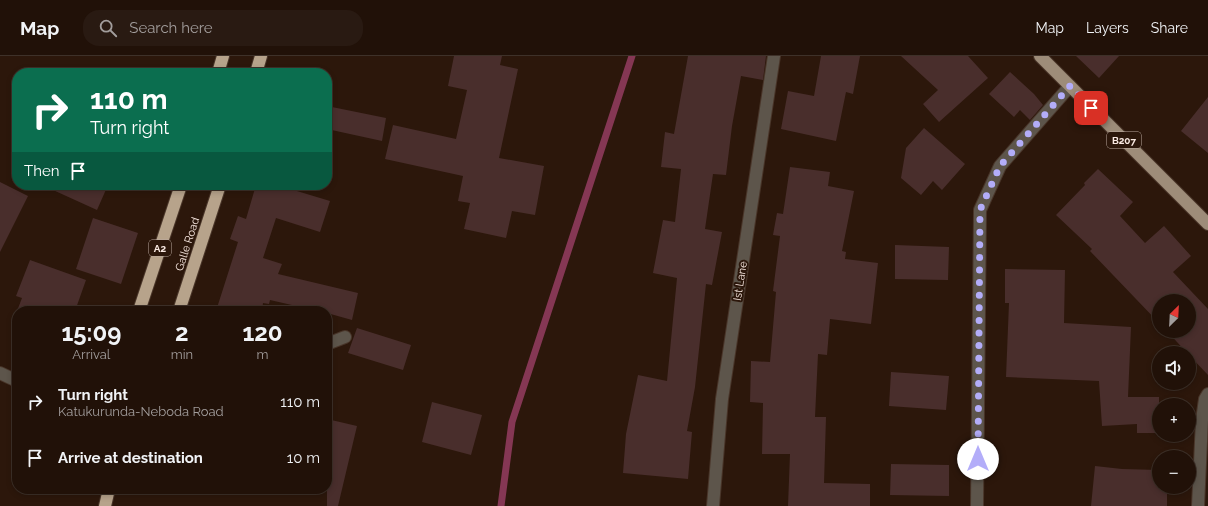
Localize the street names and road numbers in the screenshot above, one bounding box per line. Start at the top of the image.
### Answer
road number: B207 [1107,132,1141,148]
street label: Galle Road [173,216,202,273]
road number: A2 [149,240,171,256]
street label: Ist Lane [731,260,750,302]

